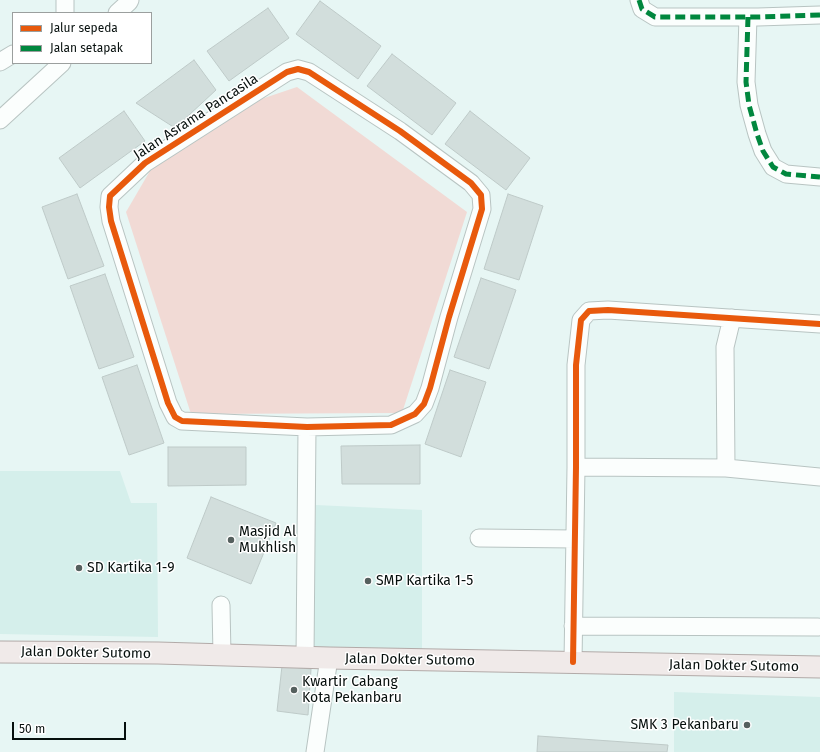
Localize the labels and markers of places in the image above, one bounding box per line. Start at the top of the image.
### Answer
place label: Masjid Al Mukhlish [239,524,296,556]
marker: Masjid Al Mukhlish [226,535,236,545]
place label: SD Kartika 1-9 [87,560,175,576]
marker: SD Kartika 1-9 [74,563,84,573]
place label: SMP Kartika 1-5 [376,573,473,589]
marker: SMP Kartika 1-5 [363,576,373,586]
place label: Kwartir Cabang Kota Pekanbaru [302,674,402,706]
marker: Kwartir Cabang Kota Pekanbaru [289,685,299,695]
place label: SMK 3 Pekanbaru [631,717,739,733]
marker: SMK 3 Pekanbaru [742,720,752,730]

